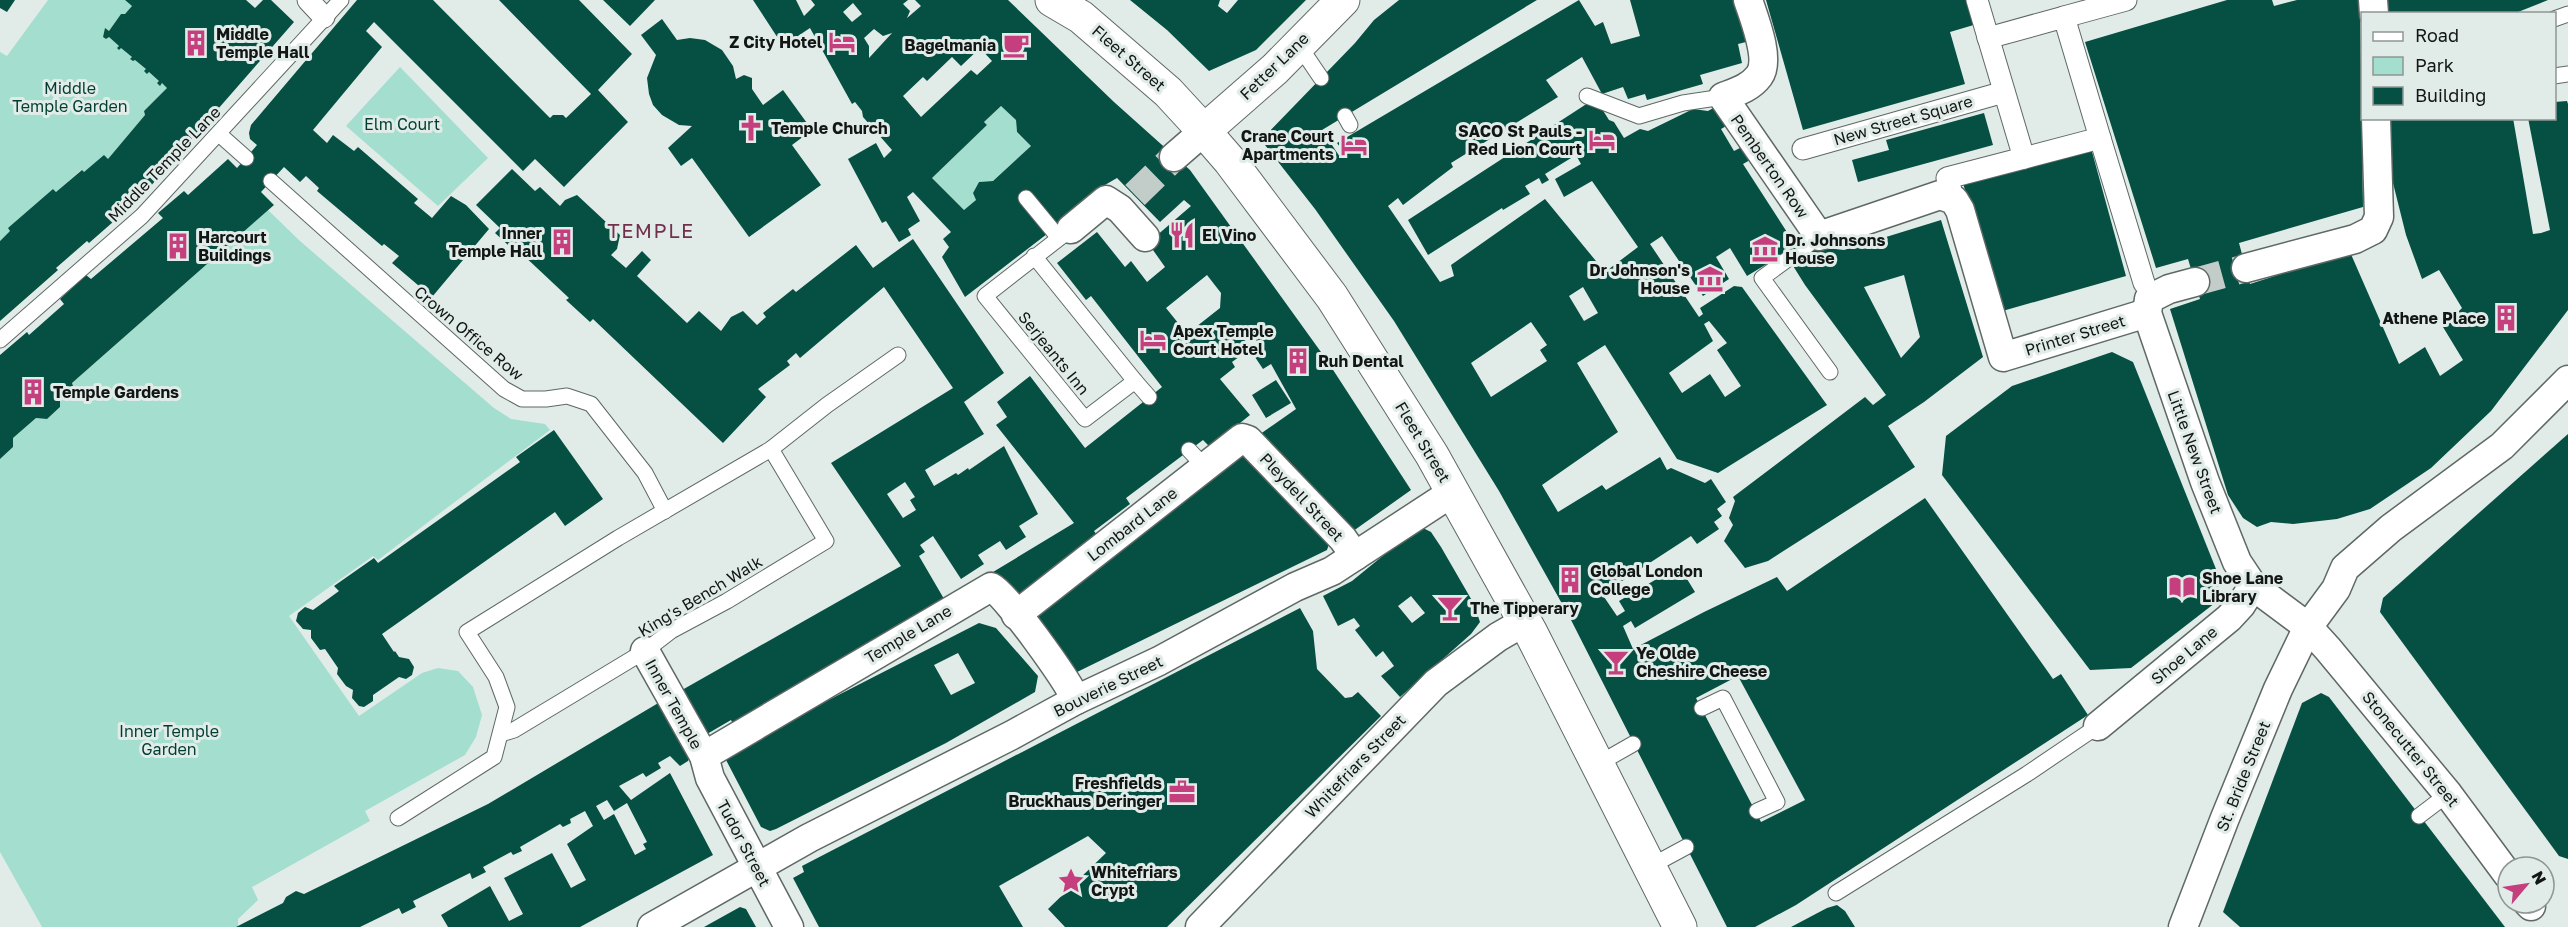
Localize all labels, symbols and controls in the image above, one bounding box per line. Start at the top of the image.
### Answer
legend [2361,12,2556,120]
street label: Fleet Street [1088,21,1170,95]
place label: Middle Temple Hall [216,24,310,62]
text: Road [2415,24,2459,46]
hotel icon: Z City Hotel [827,27,857,57]
building icon: Middle Temple Hall [181,28,211,58]
street label: Fetter Lane [1235,28,1313,104]
cafe icon: Bagelmania [1001,30,1031,60]
place label: Z City Hotel [729,32,823,52]
place label: Bagelmania [904,35,996,55]
text: Park [2415,54,2454,76]
park label: Middle Temple Garden [12,78,128,116]
text: Building [2415,84,2486,106]
street label: New Street Square [1831,91,1975,149]
street label: Middle Temple Lane [104,102,224,226]
street label: Pemberton Row [1727,110,1813,222]
church icon: Temple Church [736,113,766,143]
park label: Elm Court [364,114,440,134]
place label: Temple Church [771,118,888,138]
place label: SACO St Pauls - Red Lion Court [1458,121,1582,159]
hotel icon: SACO St Pauls - Red Lion Court [1587,125,1617,155]
place label: Crane Court Apartments [1241,126,1334,164]
hotel icon: Crane Court Apartments [1339,130,1369,160]
district label: TEMPLE [607,218,695,242]
restaurant icon: El Vino [1167,220,1197,250]
place label: Inner Temple Hall [449,223,543,261]
place label: El Vino [1202,225,1257,245]
place label: Harcourt Buildings [198,227,271,265]
building icon: Inner Temple Hall [547,227,577,257]
place label: Dr. Johnsons House [1785,230,1885,268]
building icon: Harcourt Buildings [163,231,193,261]
museum icon: Dr. Johnsons House [1750,234,1780,264]
place label: Dr Johnson's House [1589,260,1690,298]
museum icon: Dr Johnson's House [1695,264,1725,294]
street label: Crown Office Row [410,282,528,384]
building icon: Athene Place [2491,303,2521,333]
street label: Serjeants Inn [1014,307,1094,399]
place label: Athene Place [2382,308,2486,328]
street label: Printer Street [2022,310,2128,360]
place label: Apex Temple Court Hotel [1173,321,1274,359]
hotel icon: Apex Temple Court Hotel [1138,325,1168,355]
building icon: Ruh Dental [1283,346,1313,376]
place label: Ruh Dental [1318,351,1404,371]
building icon: Temple Gardens [18,377,48,407]
place label: Temple Gardens [53,382,179,402]
street label: Little New Street [2163,388,2227,516]
street label: Fleet Street [1391,398,1455,486]
street label: Pleydell Street [1256,449,1348,545]
street label: Lombard Lane [1083,483,1181,565]
street label: King's Bench Walk [634,551,766,641]
place label: Global London College [1590,561,1703,599]
building icon: Global London College [1555,565,1585,595]
place label: Shoe Lane Library [2202,568,2283,606]
library icon: Shoe Lane Library [2167,572,2197,602]
bar icon: The Tipperary [1435,593,1465,623]
place label: The Tipperary [1470,598,1579,618]
street label: Temple Lane [861,600,955,668]
street label: Shoe Lane [2147,621,2221,689]
place label: Ye Olde Cheshire Cheese [1636,643,1767,681]
bar icon: Ye Olde Cheshire Cheese [1601,647,1631,677]
street label: Bouverie Street [1050,651,1166,721]
street label: Inner Temple [641,655,707,753]
street label: Stonecutter Street [2358,687,2464,811]
street label: Whitefriars Street [1300,710,1410,822]
street label: St. Bride Street [2212,718,2274,834]
park label: Inner Temple Garden [119,721,219,759]
place label: Freshfields Bruckhaus Deringer [1008,773,1162,811]
office icon: Freshfields Bruckhaus Deringer [1167,777,1197,807]
street label: Tudor Street [713,796,775,890]
north arrow [2496,855,2556,915]
place label: Whitefriars Crypt [1091,862,1178,900]
place icon: Whitefriars Crypt [1056,866,1086,896]
text: N [2527,868,2551,888]

